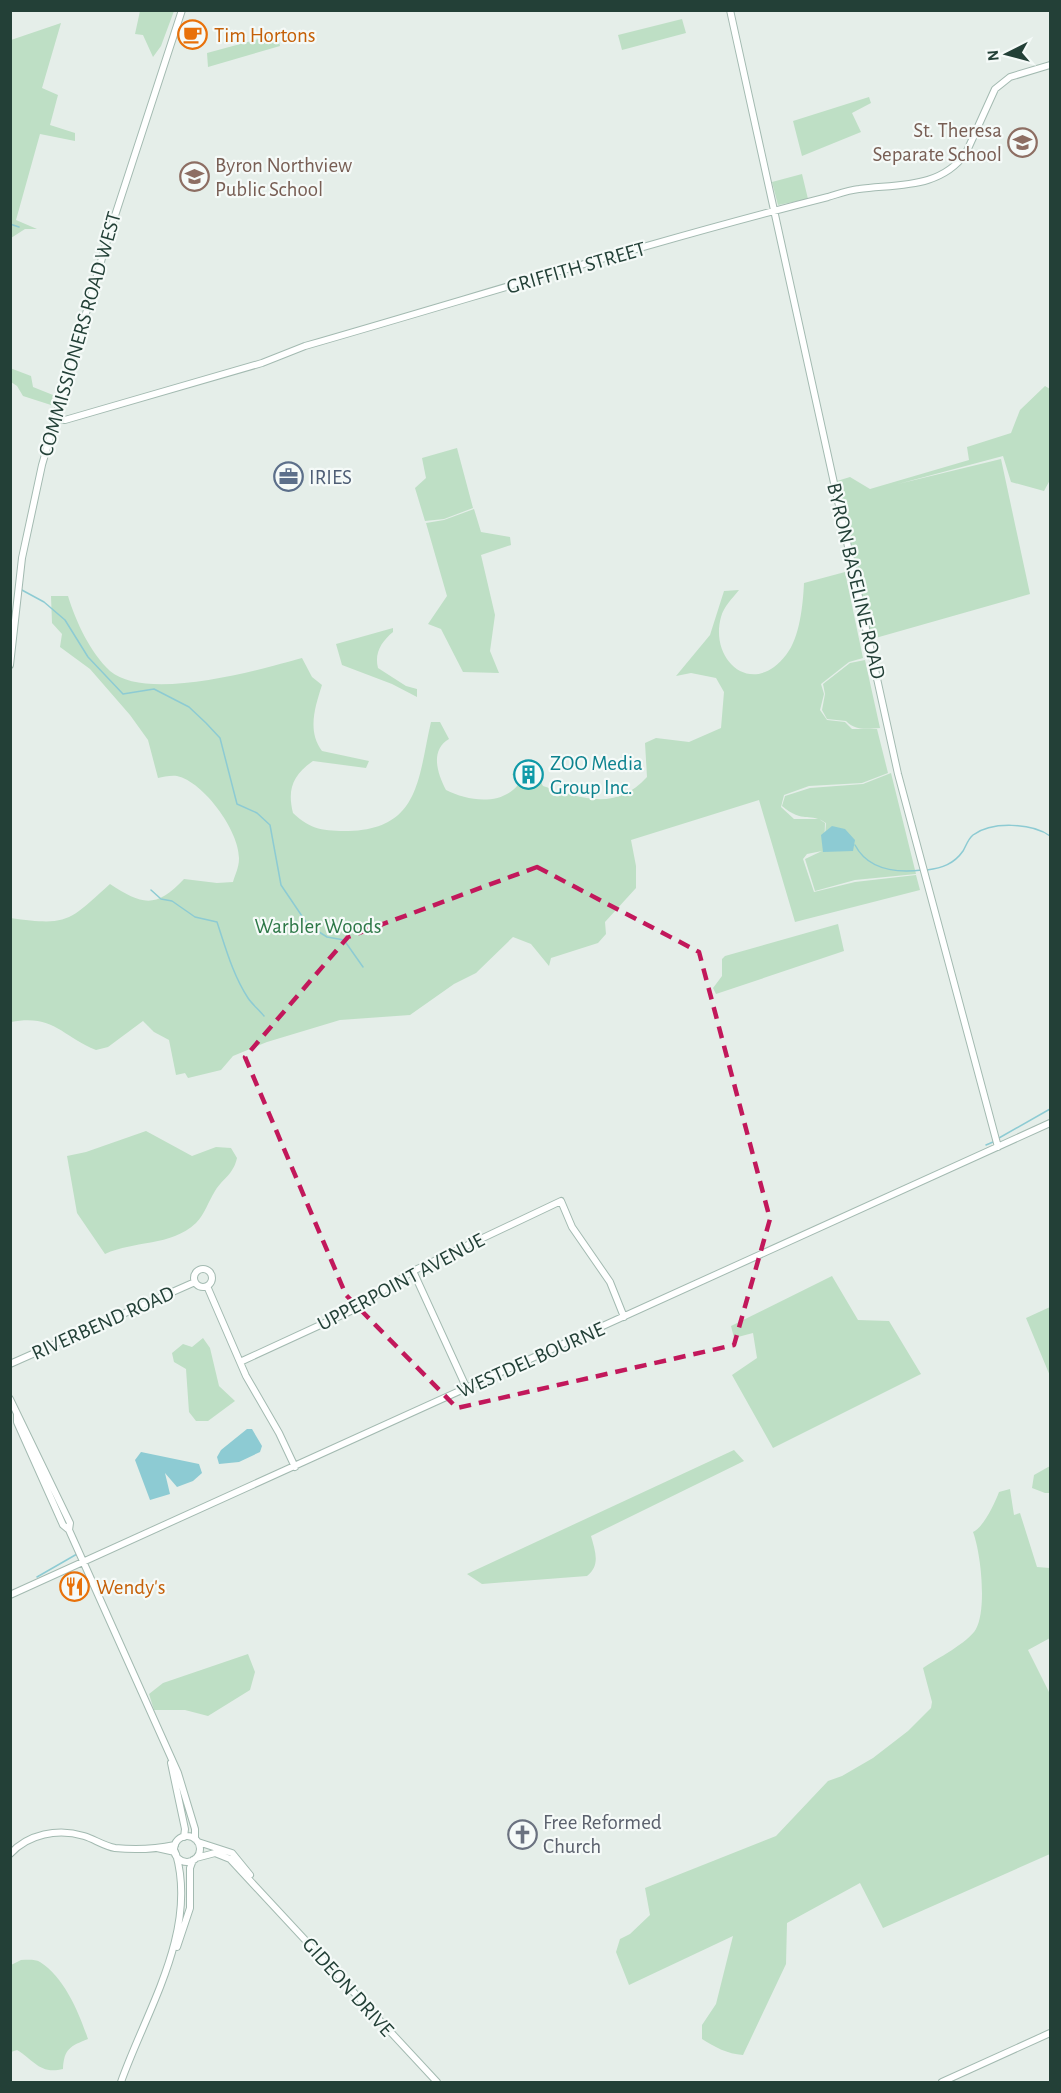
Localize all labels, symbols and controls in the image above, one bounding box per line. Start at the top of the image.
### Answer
cafe icon: Tim Hortons [177,19,209,51]
north arrow [977,24,1037,84]
place label: Tim Hortons [214,25,316,46]
text: N [985,49,1002,62]
place label: St. Theresa Separate School [873,120,1002,165]
school or university icon: St. Theresa Separate School [1007,126,1039,158]
place label: Byron Northview Public School [215,155,352,200]
school or university icon: Byron Northview Public School [178,161,210,193]
street label: COMMISSIONERS ROAD WEST [35,209,125,459]
street label: GRIFFITH STREET [504,238,648,298]
office icon: IRIES [272,461,304,493]
place label: IRIES [309,467,352,488]
street label: BYRON BASELINE ROAD [823,481,889,681]
place label: ZOO Media Group Inc. [550,753,643,798]
building icon: ZOO Media Group Inc. [513,759,545,791]
park label: Warbler Woods [255,916,381,937]
street label: UPPERPOINT AVENUE [314,1229,488,1335]
street label: RIVERBEND ROAD [29,1282,177,1364]
street label: WESTDEL BOURNE [454,1318,608,1402]
restaurant icon: Wendy's [59,1571,91,1603]
place label: Wendy's [96,1577,165,1598]
place label: Free Reformed Church [543,1812,662,1857]
church icon: Free Reformed Church [506,1818,538,1850]
street label: GIDEON DRIVE [298,1933,398,2041]

